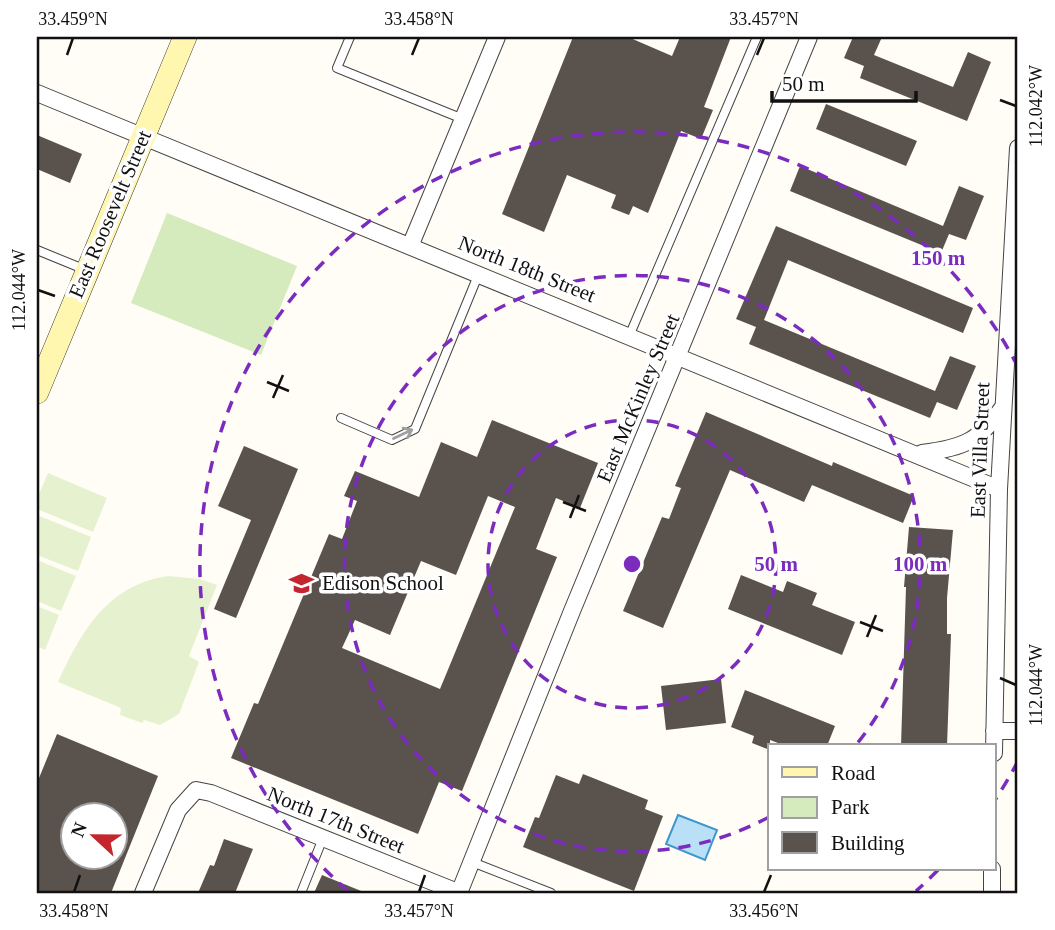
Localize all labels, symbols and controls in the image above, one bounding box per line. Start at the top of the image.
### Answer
text: 33.459°N [38,9,108,29]
text: 33.458°N [384,9,454,29]
text: 33.457°N [729,9,799,29]
scale bar [772,60,915,104]
text: 112.042°W [1026,65,1046,147]
text: 50 m [782,72,825,96]
street label: East Roosevelt Street [64,126,156,301]
street label: North 18th Street [455,231,599,307]
text: 150 m [911,246,966,270]
text: 112.044°W [9,249,29,331]
street label: East McKinley Street [592,310,684,486]
street label: East Villa Street [966,381,994,518]
one-way arrow [393,427,414,440]
centre of rings [620,552,644,576]
text: 50 m [754,552,798,576]
text: 100 m [893,552,948,576]
school or university icon: Edison School [288,569,316,597]
place label: Edison School [322,571,444,595]
text: 112.044°W [1026,644,1046,726]
legend [768,744,996,870]
text: Road [831,761,876,785]
street label: North 17th Street [264,782,408,858]
text: Park [831,795,870,819]
north arrow [60,800,130,870]
text: N [66,819,91,840]
text: Building [831,831,905,855]
text: 33.458°N [39,901,109,921]
text: 33.457°N [384,901,454,921]
text: 33.456°N [729,901,799,921]

